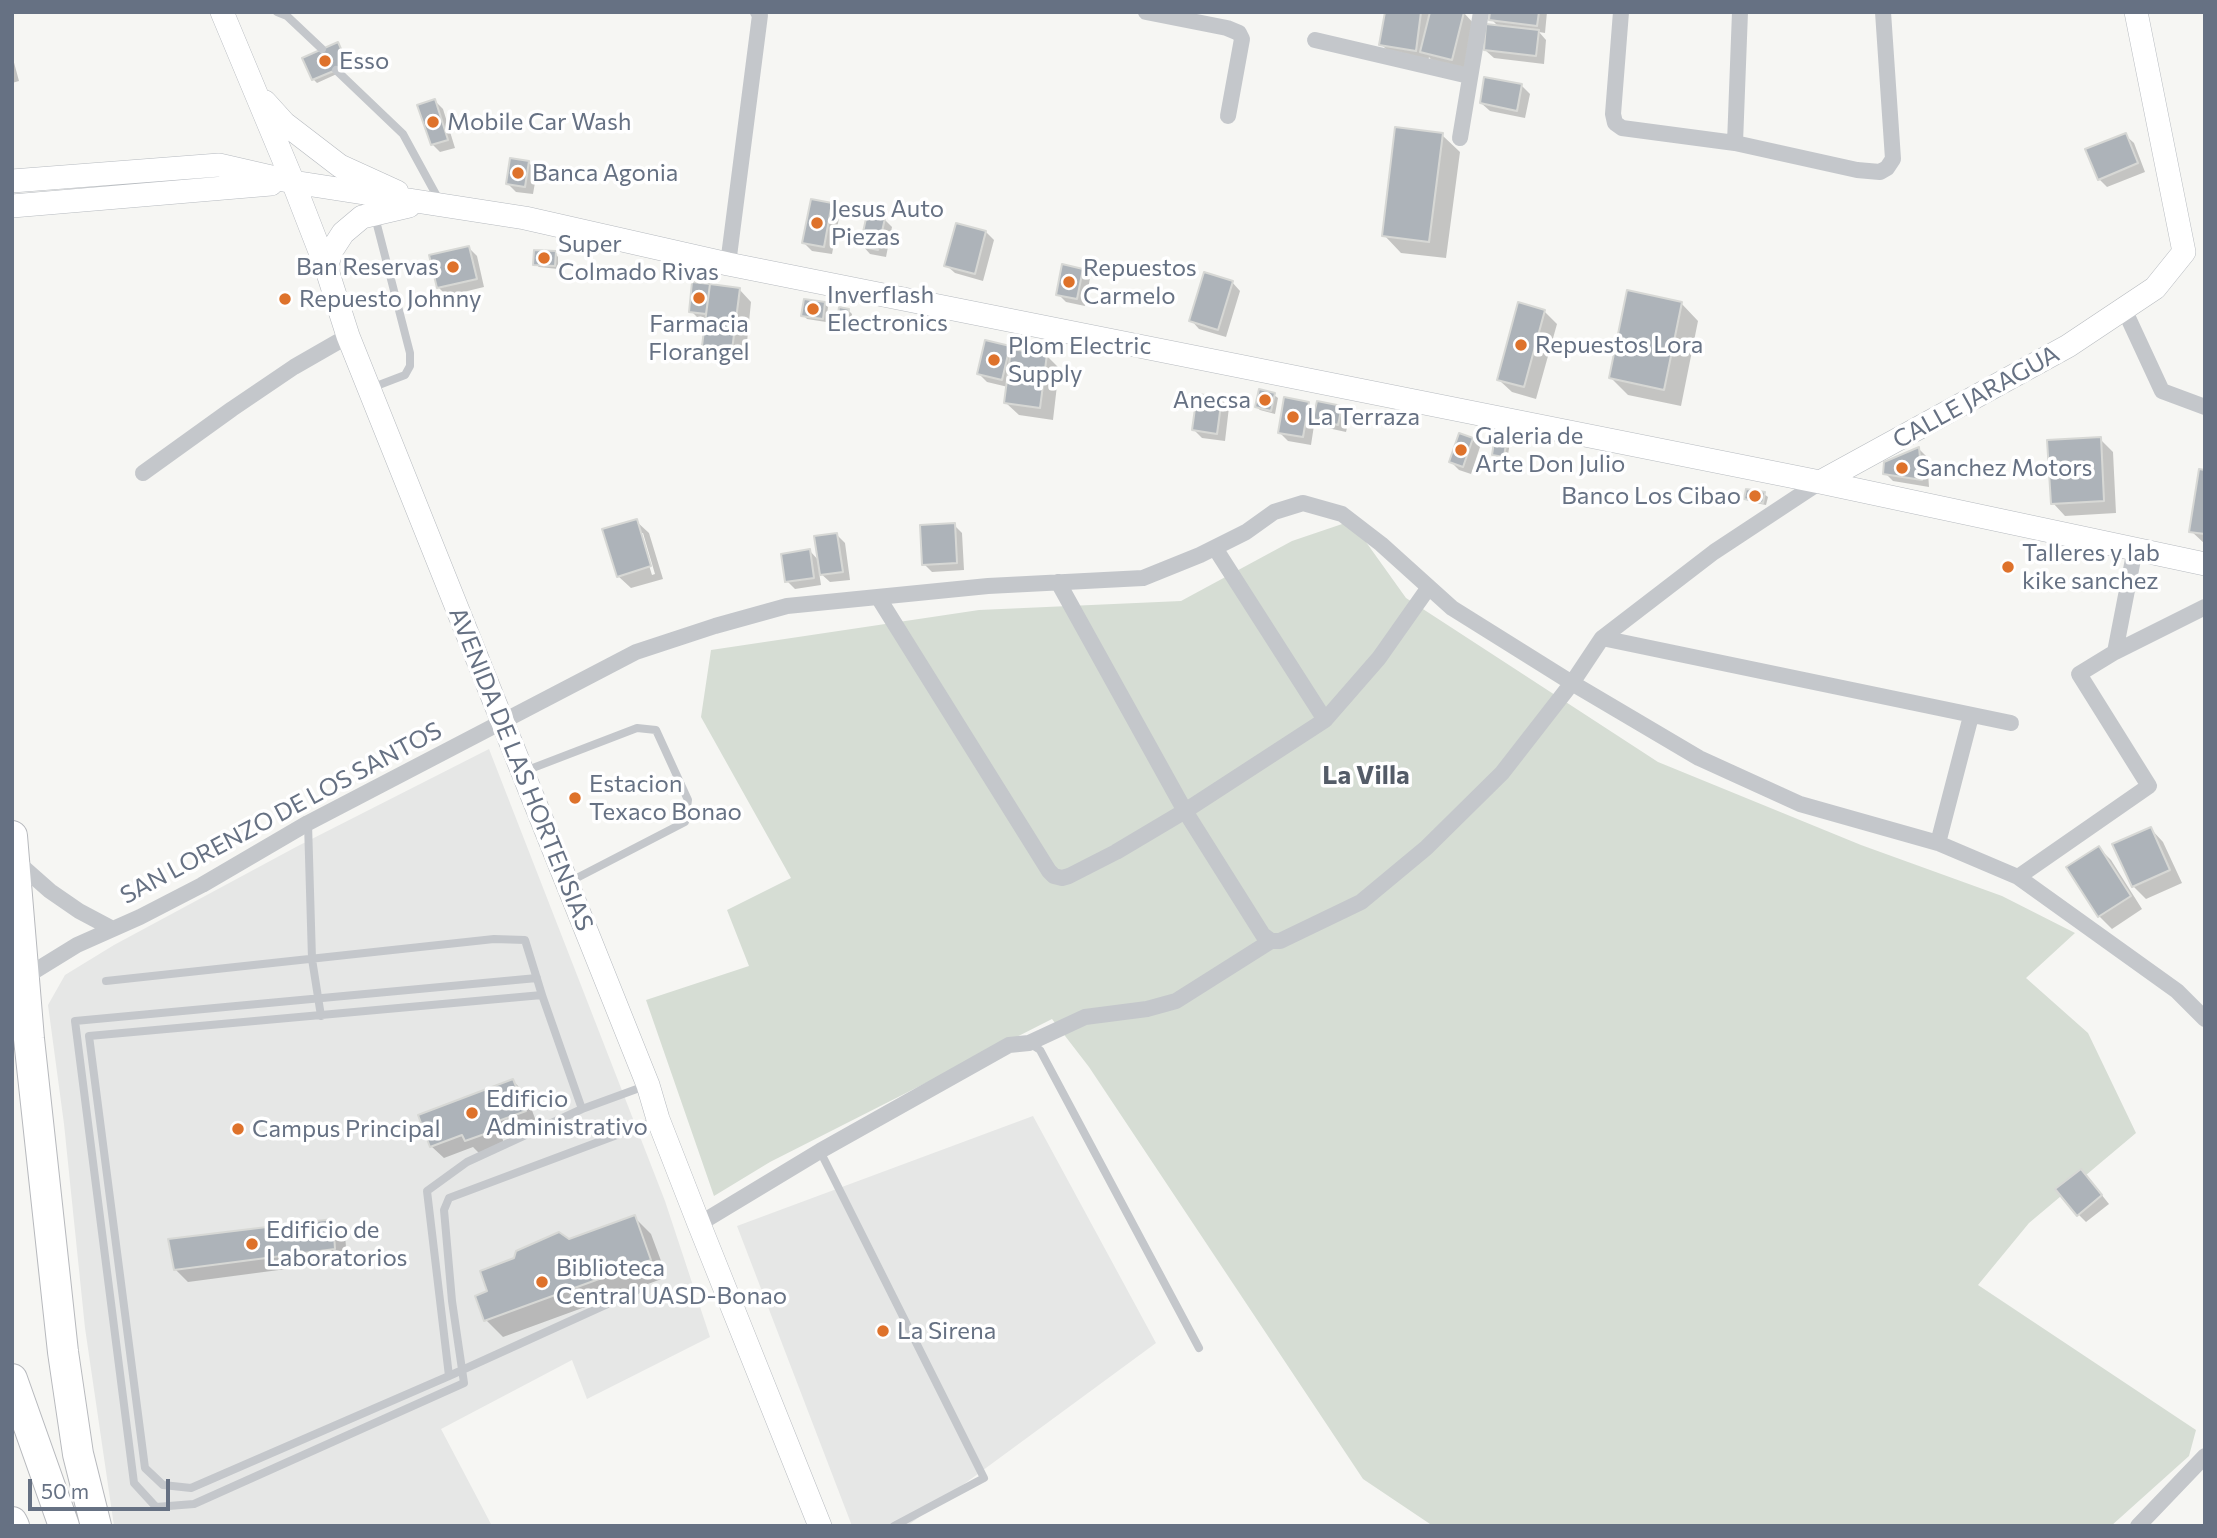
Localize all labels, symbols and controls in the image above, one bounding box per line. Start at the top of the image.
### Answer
place label: Esso [339,47,389,75]
marker: Esso [317,53,333,69]
place label: Mobile Car Wash [447,108,632,136]
marker: Mobile Car Wash [425,114,441,130]
place label: Banca Agonia [532,159,678,187]
marker: Banca Agonia [510,165,526,181]
place label: Jesus Auto Piezas [831,195,944,251]
marker: Jesus Auto Piezas [809,215,825,231]
place label: Super Colmado Rivas [558,230,719,286]
marker: Super Colmado Rivas [536,250,552,266]
place label: Ban Reservas [296,253,439,281]
place label: Repuestos Carmelo [1083,254,1197,310]
marker: Ban Reservas [445,259,461,275]
marker: Repuestos Carmelo [1061,274,1077,290]
place label: Inverflash Electronics [827,281,948,337]
place label: Repuesto Johnny [299,285,481,313]
marker: Farmacia Florangel [691,290,707,306]
marker: Repuesto Johnny [277,291,293,307]
marker: Inverflash Electronics [805,301,821,317]
place label: Farmacia Florangel [648,310,750,366]
place label: Repuestos Lora [1535,331,1703,359]
place label: Plom Electric Supply [1008,332,1151,388]
marker: Repuestos Lora [1513,337,1529,353]
street label: CALLE JARAGUA [1888,339,2064,455]
marker: Plom Electric Supply [986,352,1002,368]
place label: Anecsa [1173,386,1251,414]
marker: Anecsa [1257,392,1273,408]
place label: La Terraza [1307,403,1420,431]
marker: La Terraza [1285,409,1301,425]
place label: Galeria de Arte Don Julio [1475,422,1625,478]
marker: Galeria de Arte Don Julio [1453,442,1469,458]
place label: Sanchez Motors [1916,454,2092,482]
marker: Sanchez Motors [1894,460,1910,476]
place label: Banco Los Cibao [1561,482,1741,510]
marker: Banco Los Cibao [1747,488,1763,504]
place label: Talleres y lab kike sanchez [2022,539,2160,595]
marker: Talleres y lab kike sanchez [2000,559,2016,575]
street label: AVENIDA DE LAS HORTENSIAS [443,603,599,935]
street label: SAN LORENZO DE LOS SANTOS [115,716,447,910]
district label: La Villa [1322,759,1410,791]
place label: Estacion Texaco Bonao [589,770,742,826]
marker: Estacion Texaco Bonao [567,790,583,806]
place label: Edificio Administrativo [486,1085,648,1141]
marker: Edificio Administrativo [464,1105,480,1121]
place label: Campus Principal [252,1115,440,1143]
marker: Campus Principal [230,1121,246,1137]
place label: Edificio de Laboratorios [266,1216,408,1272]
marker: Edificio de Laboratorios [244,1236,260,1252]
place label: Biblioteca Central UASD-Bonao [556,1254,787,1310]
marker: Biblioteca Central UASD-Bonao [534,1274,550,1290]
place label: La Sirena [897,1317,996,1345]
marker: La Sirena [875,1323,891,1339]
scale bar [32,1464,173,1508]
text: 50 m [41,1478,89,1503]

